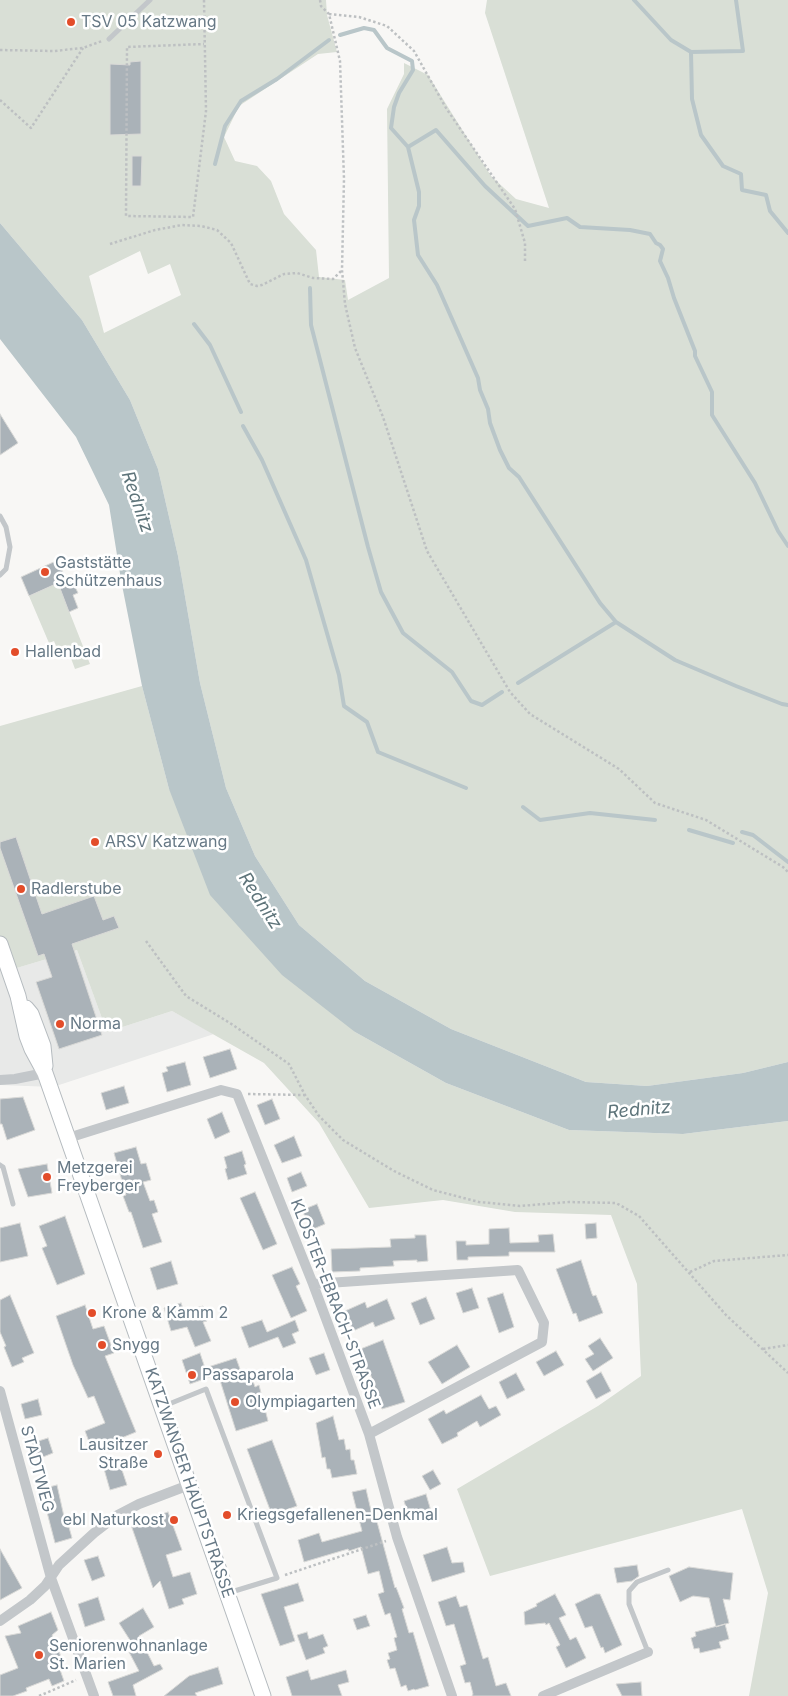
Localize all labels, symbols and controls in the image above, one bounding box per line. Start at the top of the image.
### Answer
place label: TSV 05 Katzwang [81,12,217,32]
marker: TSV 05 Katzwang [65,16,77,28]
water label: Rednitz [116,468,158,536]
place label: Gaststätte Schützenhaus [55,553,162,591]
marker: Gaststätte Schützenhaus [39,566,51,578]
place label: Hallenbad [25,642,101,662]
marker: Hallenbad [9,646,21,658]
place label: ARSV Katzwang [105,832,227,852]
marker: ARSV Katzwang [89,836,101,848]
water label: Rednitz [234,868,286,934]
place label: Radlerstube [31,879,121,899]
marker: Radlerstube [15,883,27,895]
place label: Norma [70,1014,121,1034]
marker: Norma [54,1018,66,1030]
water label: Rednitz [606,1096,672,1124]
place label: Metzgerei Freyberger [57,1158,140,1196]
marker: Metzgerei Freyberger [41,1171,53,1183]
street label: KLOSTER-EBRACH-STRASSE [286,1196,384,1412]
place label: Krone & Kamm 2 [102,1303,228,1323]
marker: Krone & Kamm 2 [86,1307,98,1319]
place label: Snygg [112,1335,160,1355]
marker: Snygg [96,1339,108,1351]
street label: KATZWANGER HAUPTSTRASSE [140,1365,238,1601]
place label: Passaparola [202,1365,294,1385]
marker: Passaparola [186,1369,198,1381]
place label: Olympiagarten [245,1392,356,1412]
marker: Olympiagarten [229,1396,241,1408]
street label: STADTWEG [16,1424,58,1514]
place label: Lausitzer Straße [79,1435,148,1473]
marker: Lausitzer Straße [152,1448,164,1460]
place label: Kriegsgefallenen-Denkmal [237,1505,438,1525]
marker: Kriegsgefallenen-Denkmal [221,1509,233,1521]
place label: ebl Naturkost [63,1510,164,1530]
marker: ebl Naturkost [168,1514,180,1526]
place label: Seniorenwohnanlage St. Marien [49,1636,208,1674]
marker: Seniorenwohnanlage St. Marien [33,1649,45,1661]

